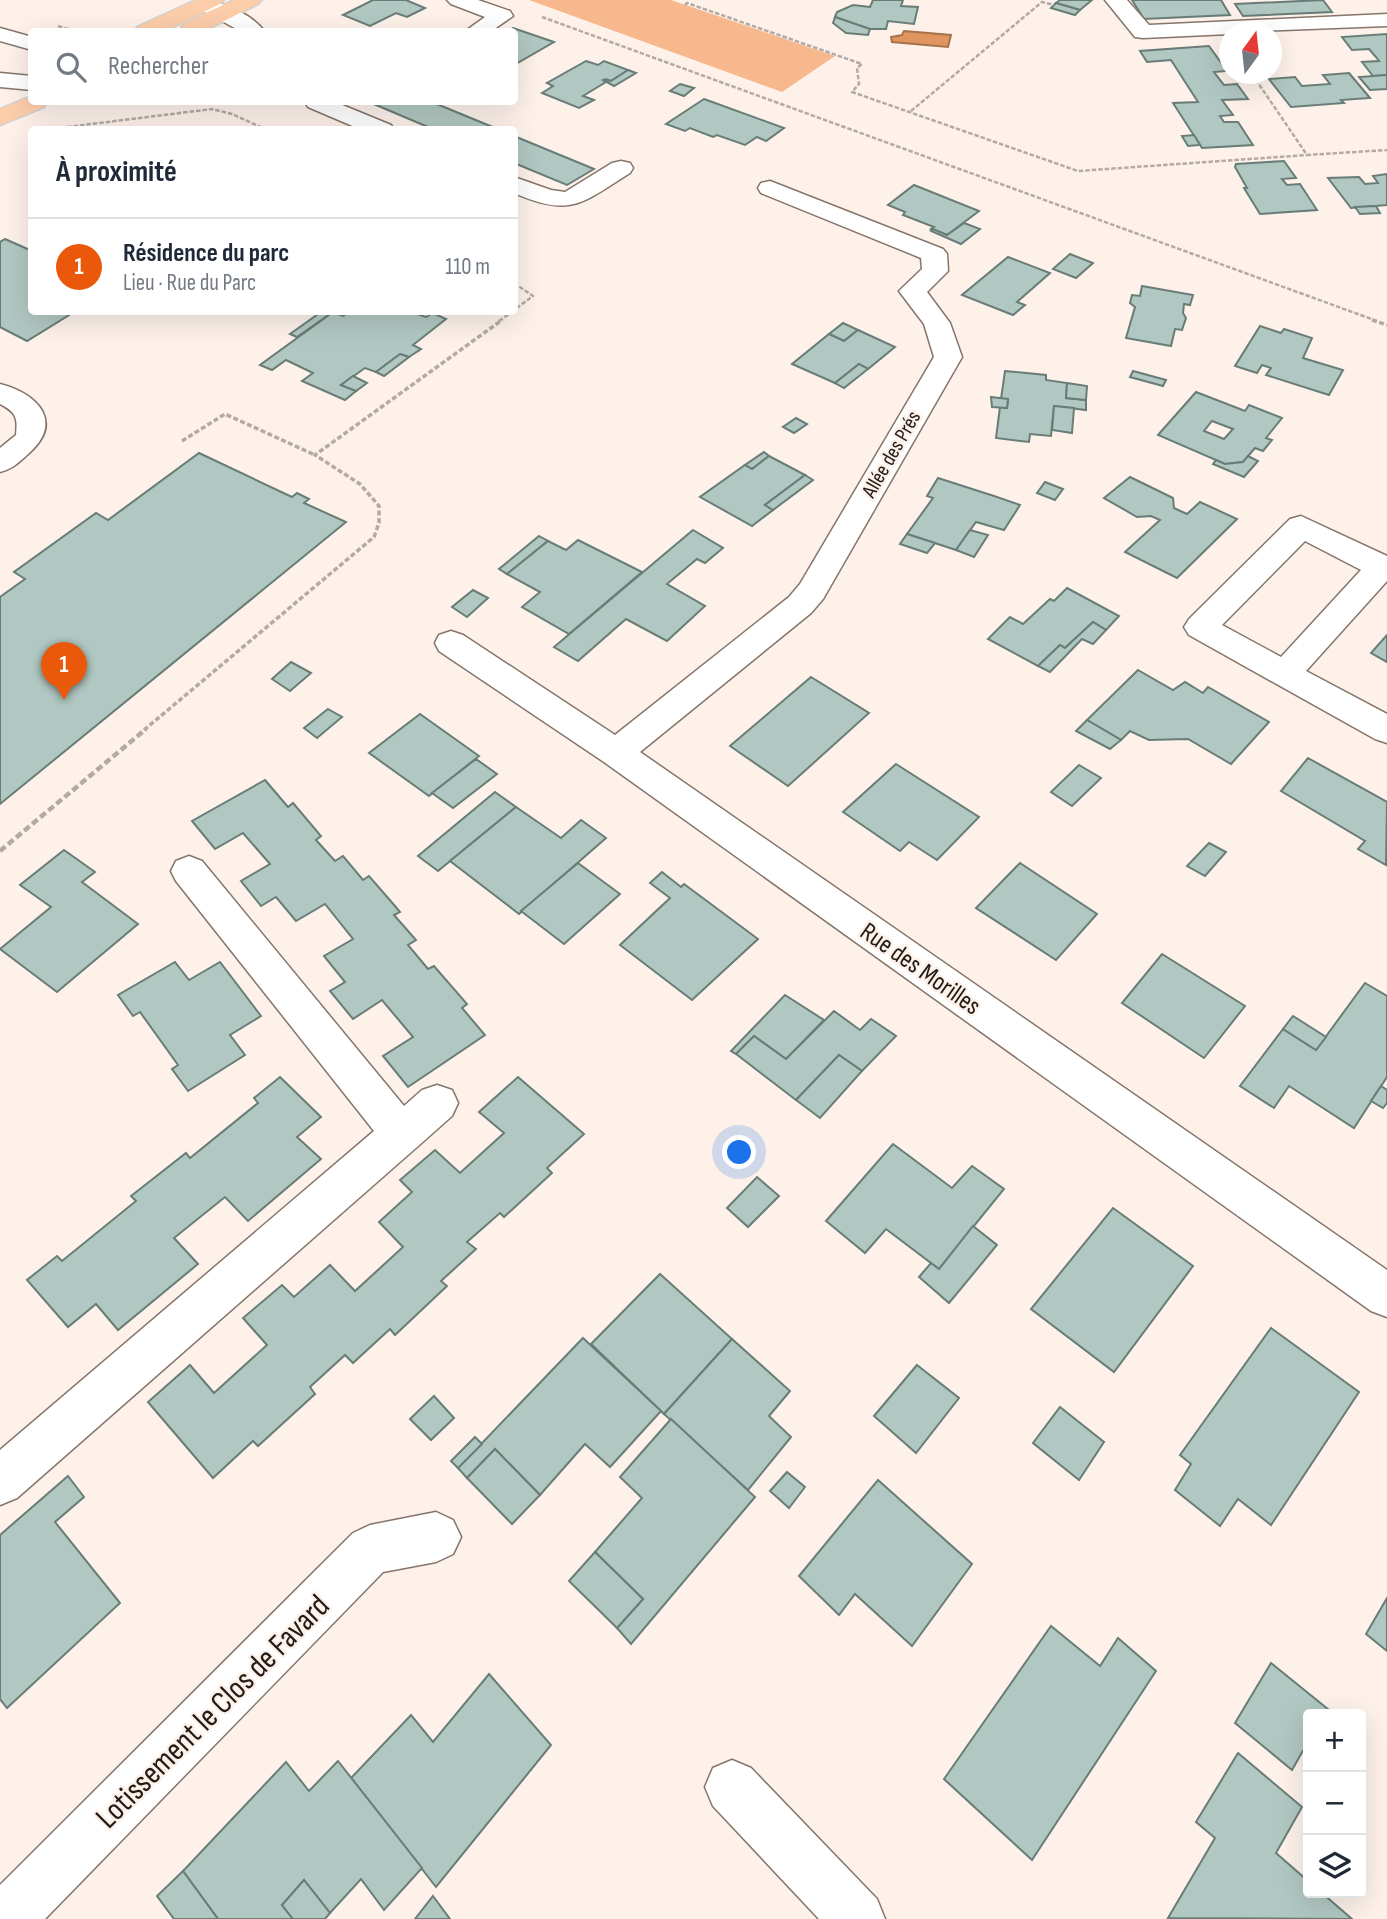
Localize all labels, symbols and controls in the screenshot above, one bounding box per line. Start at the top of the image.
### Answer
north arrow [1219,21,1282,84]
search box [28,28,518,105]
icon: search [52,48,90,86]
text: Rechercher [108,51,209,82]
text: À proximité [56,154,177,190]
text: Résidence du parc [123,238,289,269]
text: 1 [74,253,84,281]
text: 110 m [445,253,490,281]
text: Lieu · Rue du Parc [123,269,256,297]
street label: Allée des Prés [856,406,926,503]
pin: 1 [41,642,87,700]
street label: Rue des Morilles [854,916,986,1022]
your location [722,1135,756,1169]
street label: Lotissement le Clos de Favard [88,1587,338,1837]
map controls [1303,1709,1366,1898]
button: + [1303,1709,1366,1772]
button: − [1303,1772,1366,1835]
button: layers [1303,1835,1366,1898]

